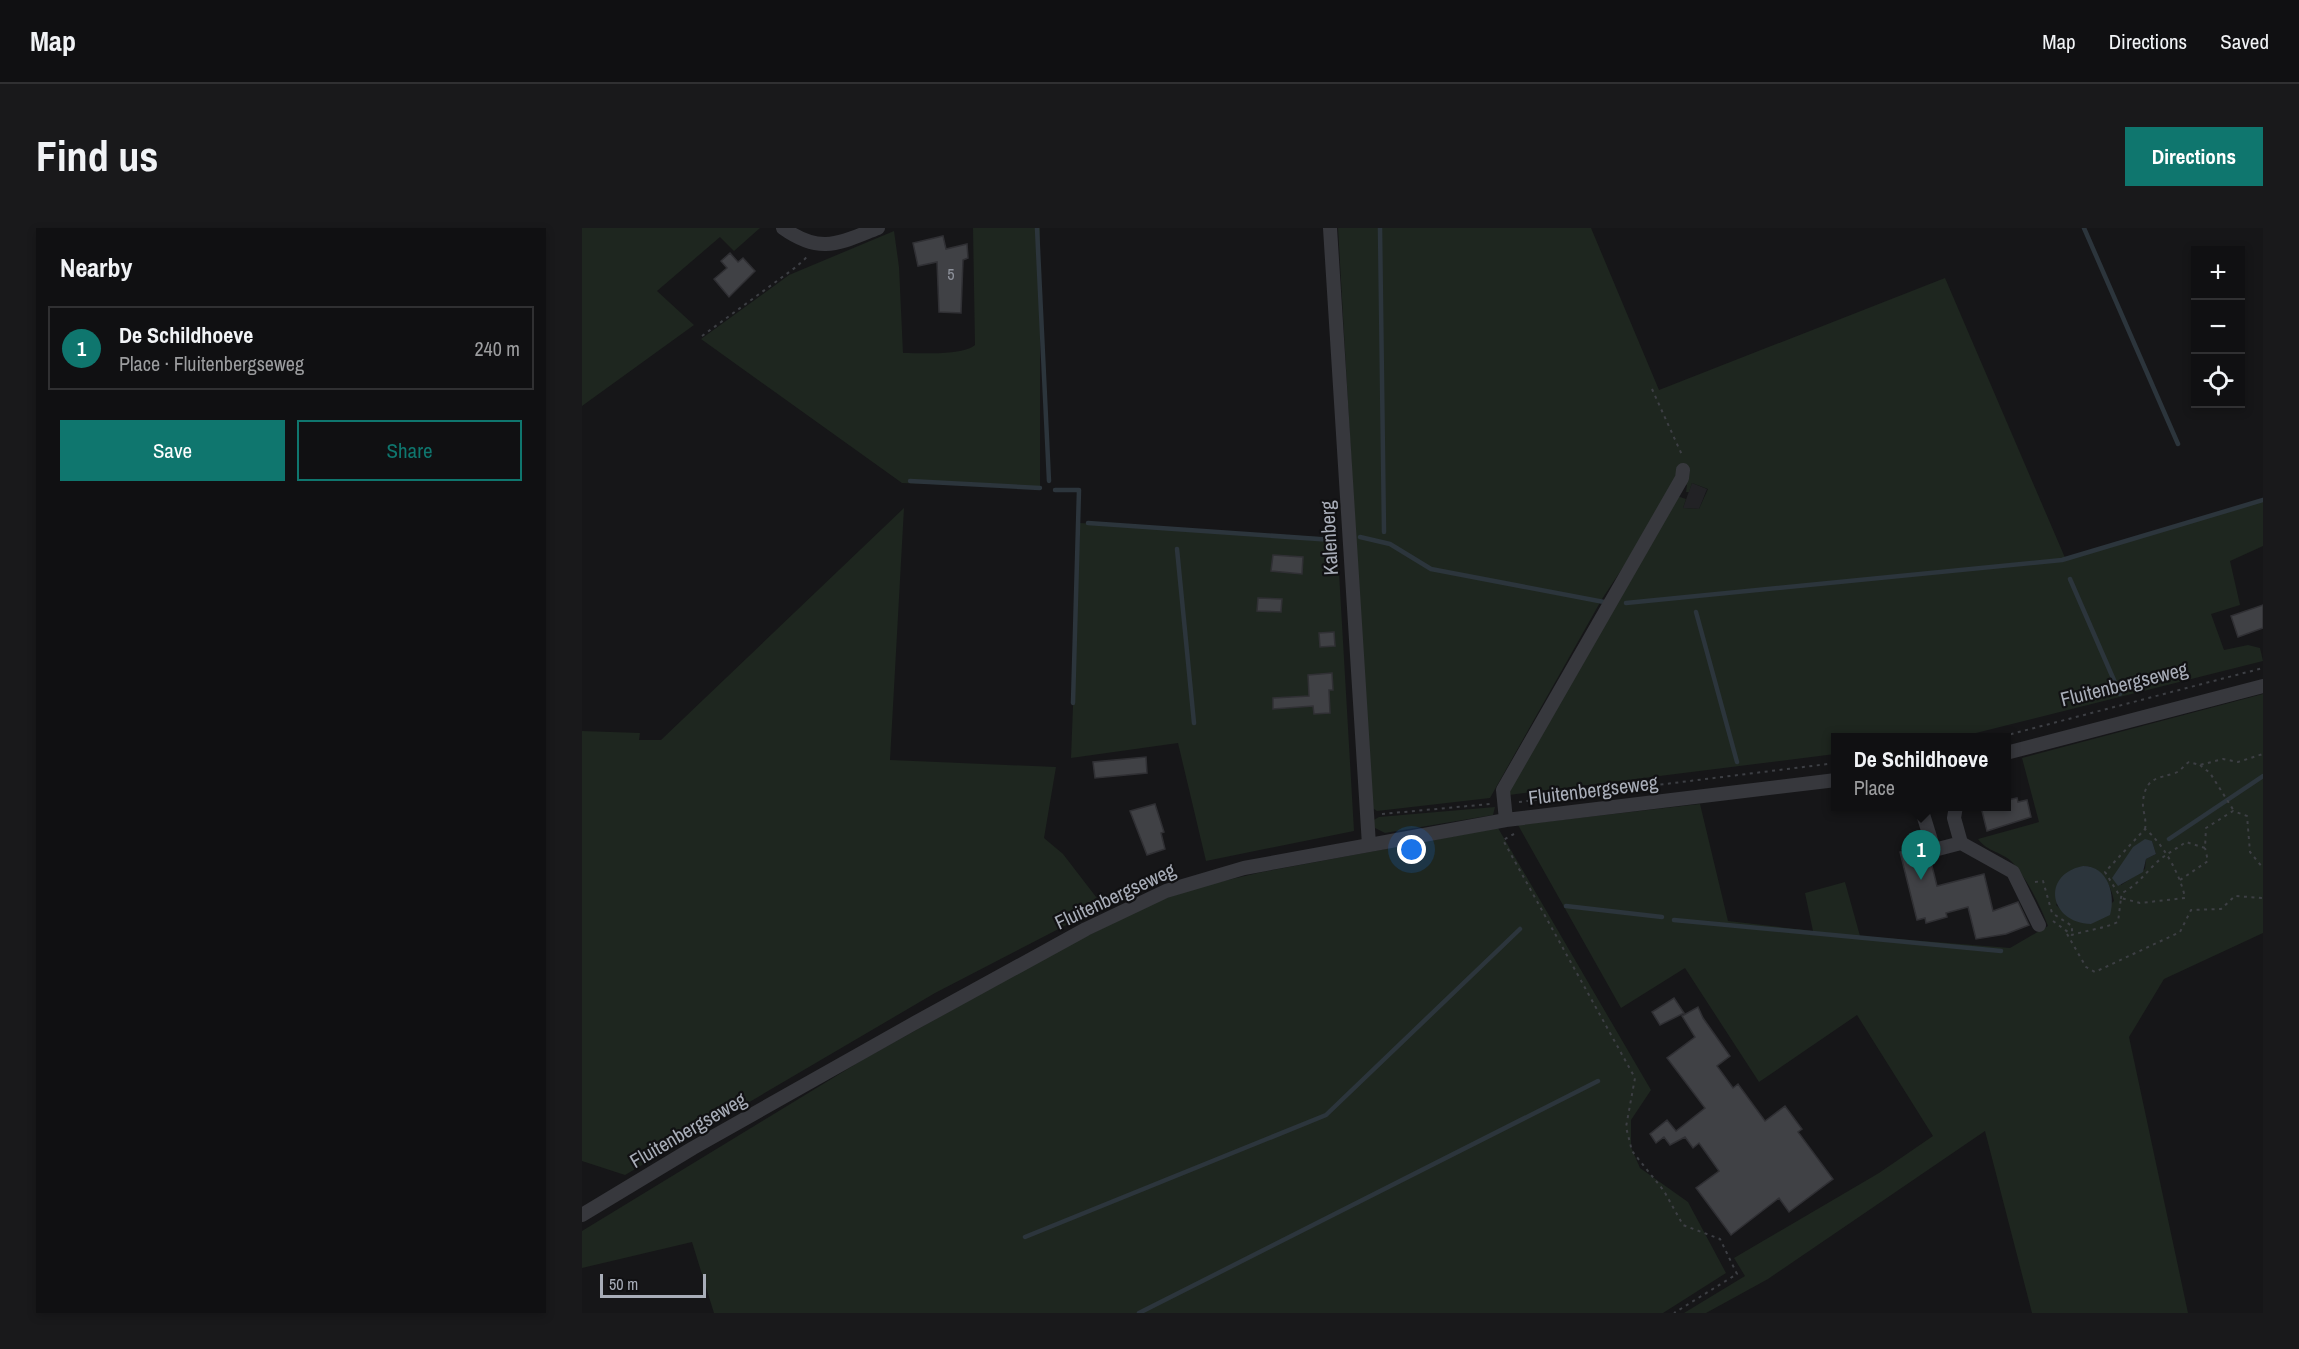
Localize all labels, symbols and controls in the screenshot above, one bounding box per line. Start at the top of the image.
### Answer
text: Map [30,22,76,60]
text: Map [2042,27,2076,56]
text: Directions [2109,27,2187,56]
text: Saved [2220,27,2269,56]
button: Directions [2125,127,2263,186]
text: Find us [36,128,158,184]
map controls [2191,246,2245,408]
button: + [2191,246,2245,300]
text: Nearby [60,250,132,285]
house number: 5 [947,263,955,285]
button: − [2191,300,2245,354]
text: De Schildhoeve [119,320,253,350]
text: 1 [77,335,86,362]
text: 240 m [474,335,520,362]
text: Place · Fluitenbergseweg [119,350,304,377]
button: locate [2191,354,2245,408]
button: Save [60,420,285,481]
button: Share [297,420,522,481]
street label: Kalenberg [1313,500,1344,576]
street label: Fluitenbergseweg [2057,655,2190,712]
popup [1831,733,2011,811]
text: De Schildhoeve [1854,744,1988,774]
street label: Fluitenbergseweg [1527,768,1659,811]
text: Place [1854,774,1895,801]
pin: 1 [1902,830,1940,880]
your location [1397,835,1426,864]
street label: Fluitenbergseweg [1050,856,1180,935]
street label: Fluitenbergseweg [625,1085,751,1174]
scale bar [600,1271,706,1298]
text: 50 m [609,1273,638,1295]

